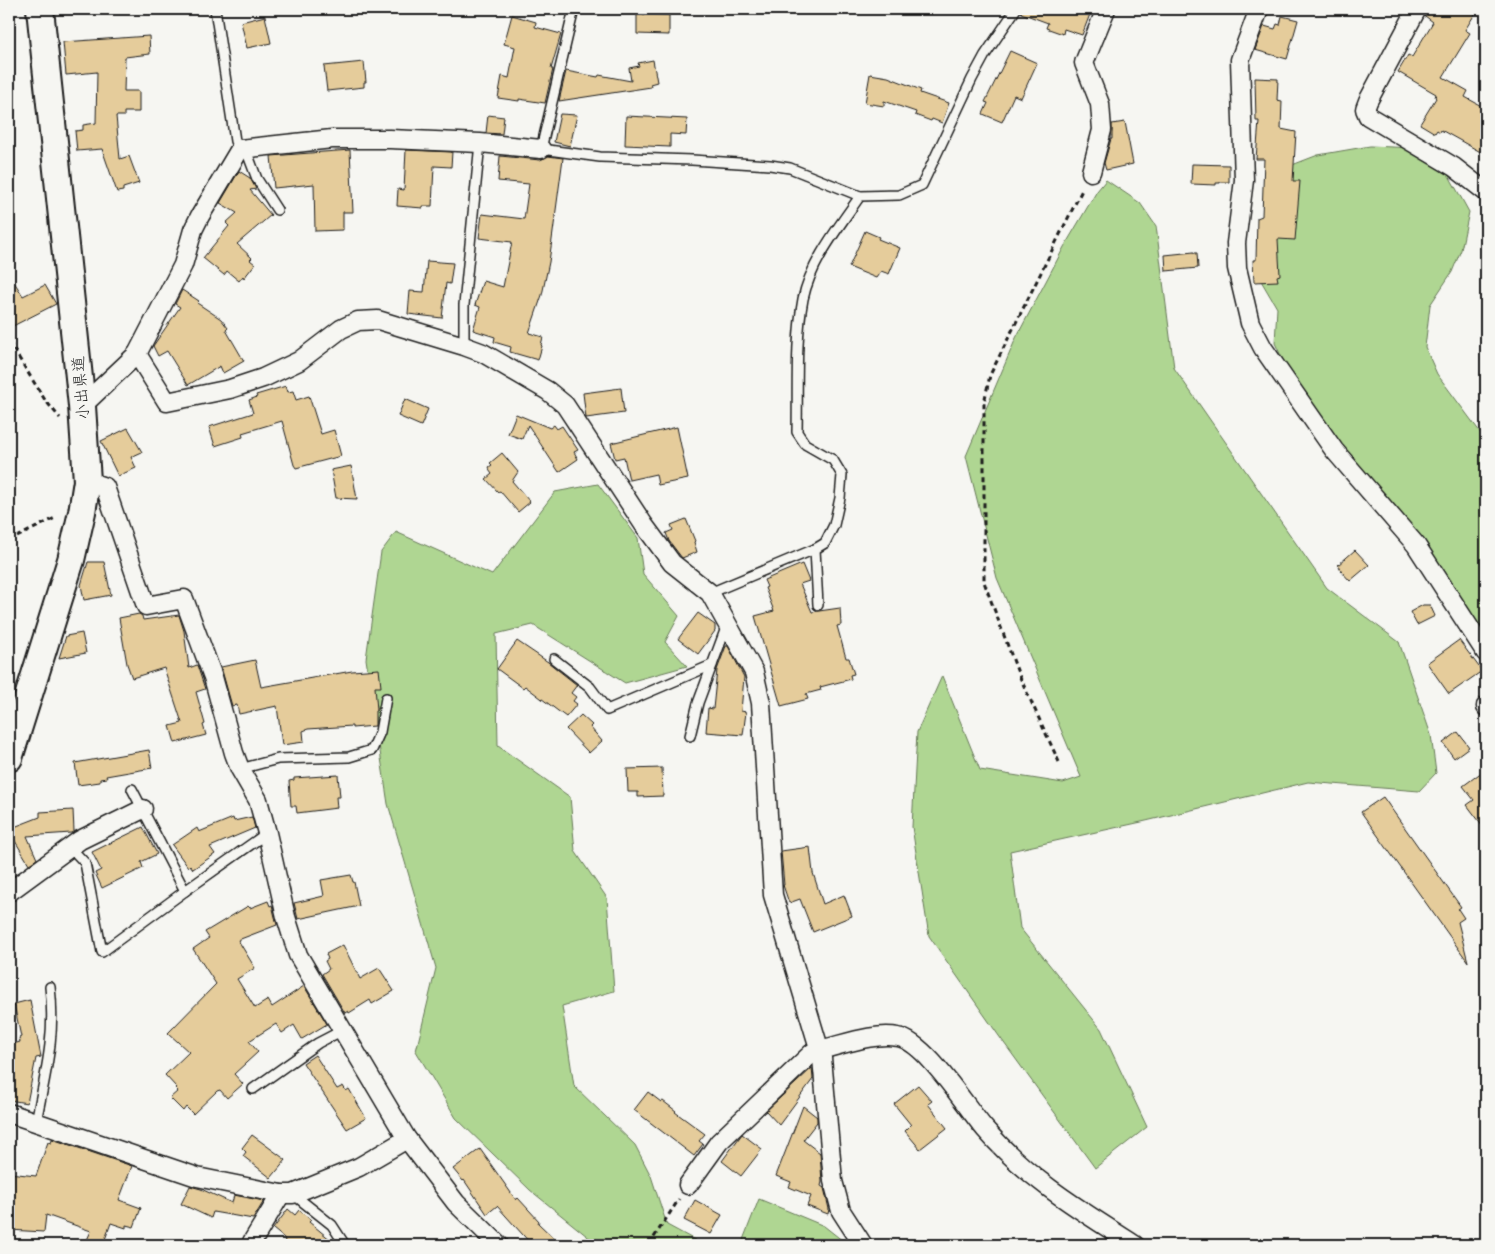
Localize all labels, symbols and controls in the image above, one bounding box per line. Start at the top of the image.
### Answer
street label: 小出県道 [66,355,93,421]

